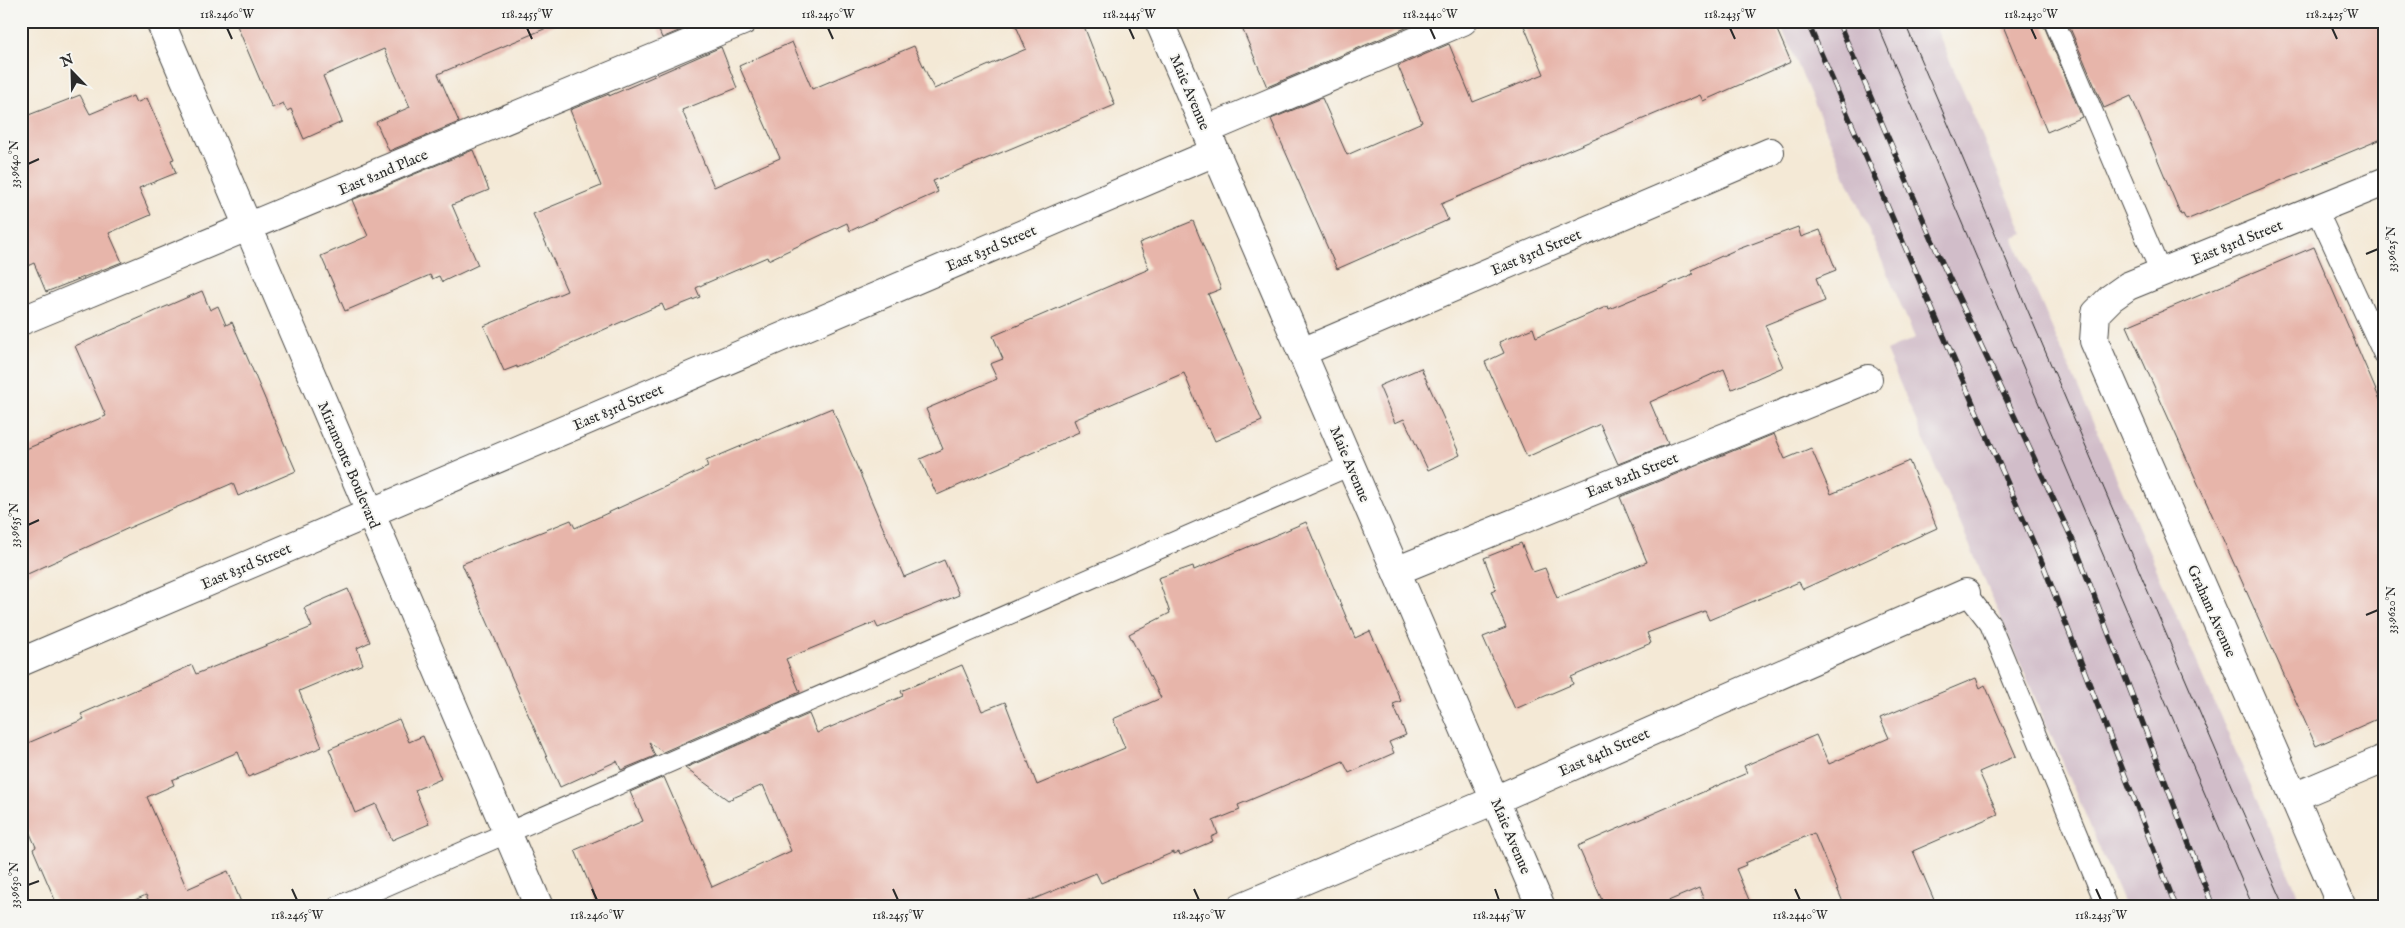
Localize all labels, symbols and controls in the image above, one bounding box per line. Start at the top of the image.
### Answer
text: 118.2460°W [200,7,255,22]
text: 118.2455°W [501,7,553,22]
text: 118.2450°W [801,7,855,22]
text: 118.2445°W [1102,7,1156,22]
text: 118.2440°W [1403,7,1458,22]
text: 118.2435°W [1704,7,1756,22]
text: 118.2430°W [2004,7,2058,22]
text: 118.2425°W [2306,7,2359,22]
north arrow [48,48,98,98]
text: N [57,50,76,72]
street label: Maie Avenue [1165,51,1214,133]
text: 33.9640°N [7,139,22,188]
street label: East 82nd Place [336,145,431,200]
street label: East 83rd Street [2189,216,2285,269]
street label: East 83rd Street [943,221,1039,276]
street label: East 83rd Street [1488,225,1584,280]
text: 33.9625°N [2384,225,2399,272]
street label: East 83rd Street [570,380,666,435]
street label: Miramonte Boulevard [313,399,384,533]
street label: Maie Avenue [1325,423,1374,505]
street label: East 82th Street [1584,448,1681,502]
text: 33.9635°N [7,502,22,547]
street label: East 83rd Street [198,539,294,594]
street label: Graham Avenue [2183,562,2240,660]
text: 33.9620°N [2384,586,2399,634]
street label: East 84th Street [1556,724,1653,781]
street label: Maie Avenue [1486,795,1535,877]
text: 33.9630°N [7,861,22,908]
text: 118.2465°W [271,908,324,923]
text: 118.2460°W [570,908,625,923]
text: 118.2455°W [872,908,924,923]
text: 118.2450°W [1172,908,1226,923]
text: 118.2445°W [1472,908,1526,923]
text: 118.2440°W [1773,908,1828,923]
text: 118.2435°W [2075,908,2127,923]

